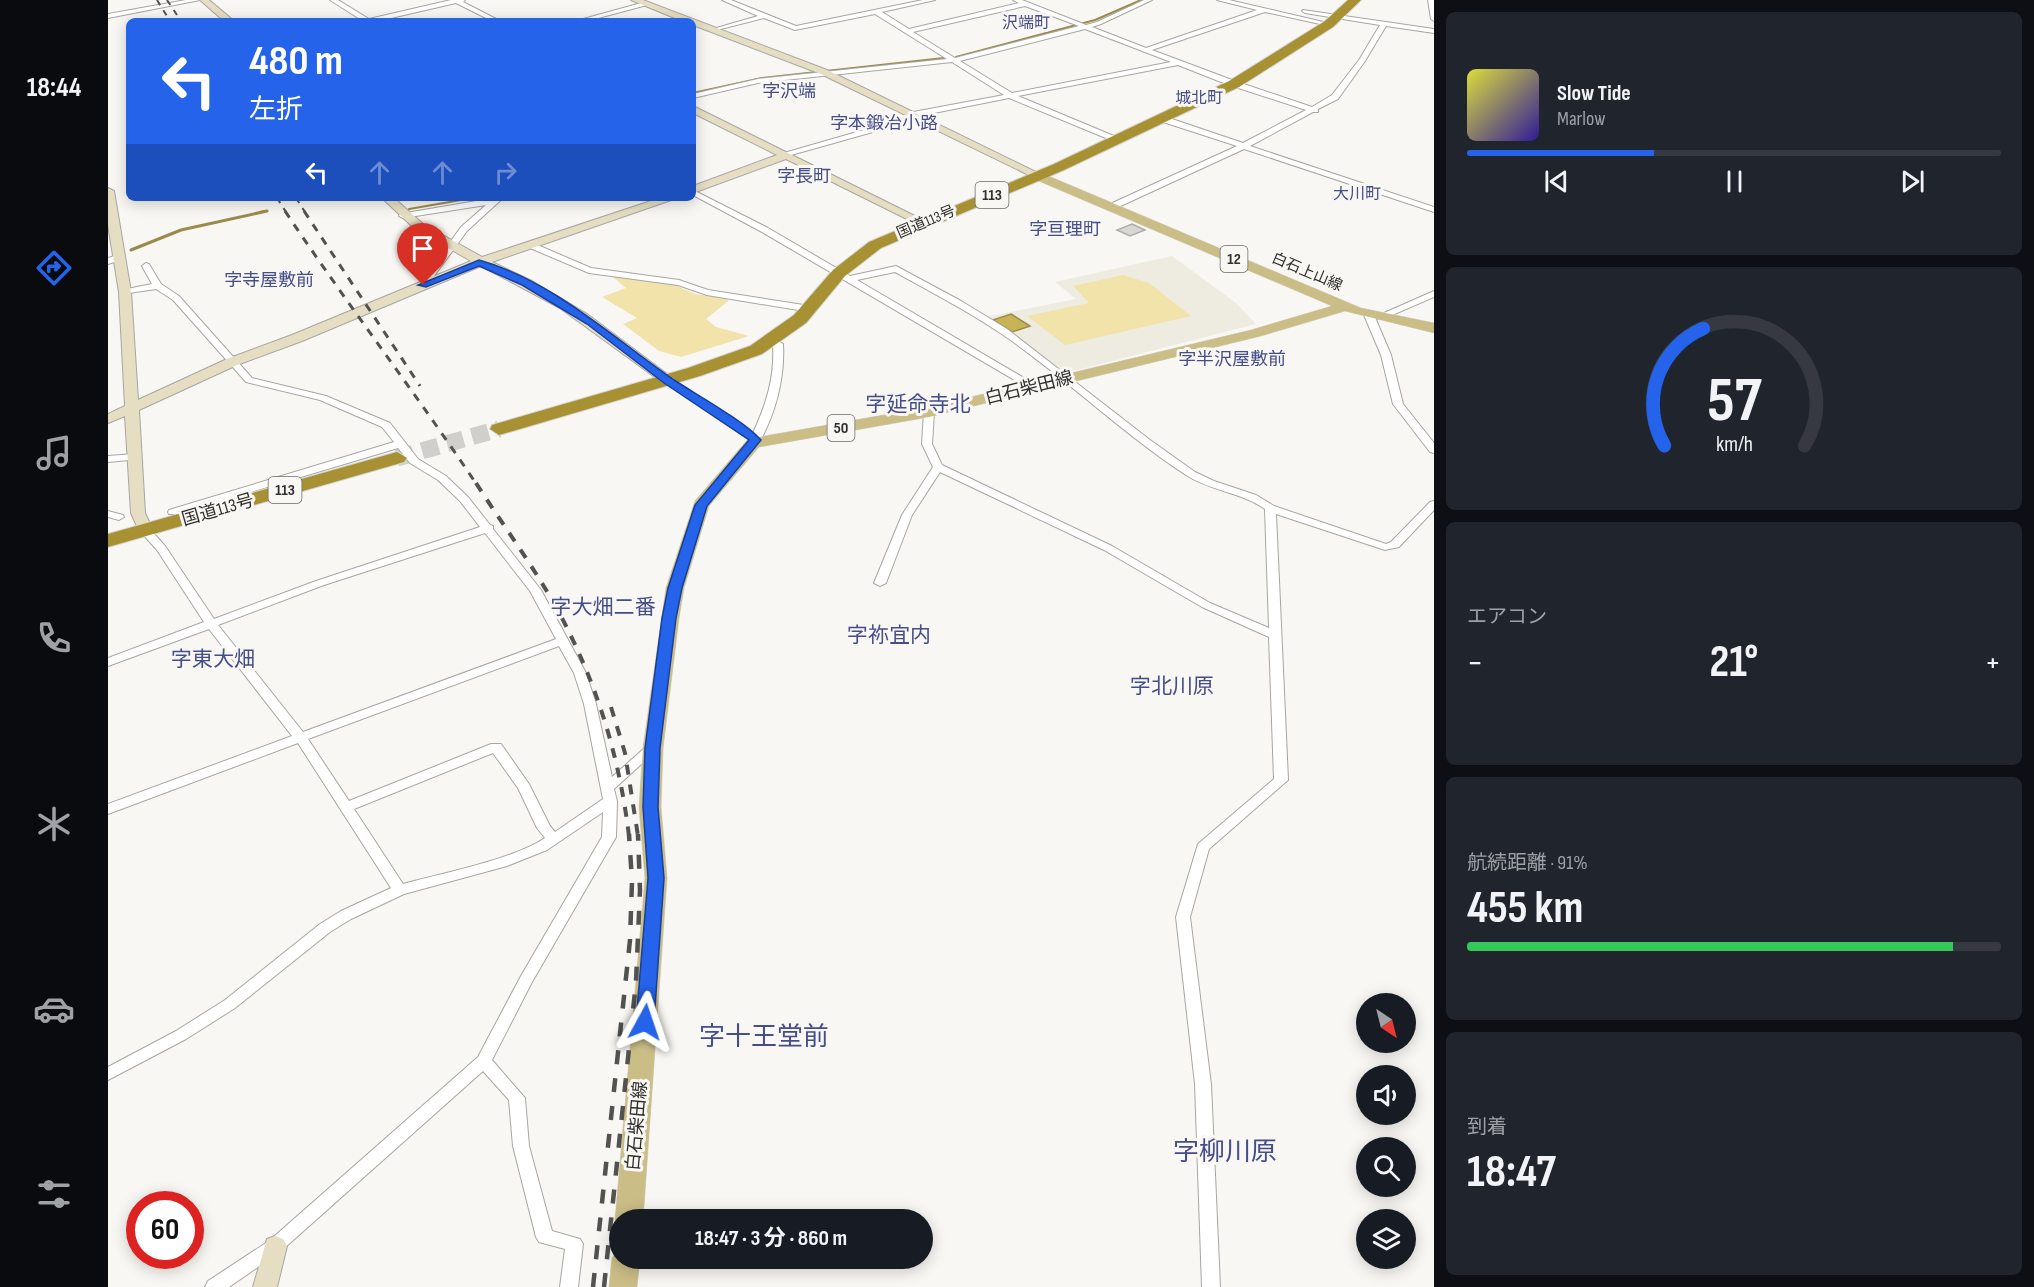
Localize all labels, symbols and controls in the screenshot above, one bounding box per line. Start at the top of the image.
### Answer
district label: 沢端町 [1002,14,1050,33]
text: 480 m [249,36,343,87]
icon: left [150,42,228,120]
text: 18:44 [27,72,81,104]
text: Slow Tide [1557,80,1631,107]
district label: 字沢端 [762,81,816,102]
district label: 城北町 [1175,89,1223,108]
text: 左折 [249,94,303,126]
text: Marlow [1557,107,1605,131]
district label: 字本鍛冶小路 [830,113,938,134]
icon: left [300,156,333,189]
icon: ahead [363,156,396,189]
icon: ahead [426,156,459,189]
icon: right [489,156,522,189]
icon: previous [1540,165,1573,198]
icon: pause [1718,165,1751,198]
icon: next [1896,165,1929,198]
district label: 字長町 [777,166,831,187]
road number: 113 [976,182,1008,208]
district label: 大川町 [1333,185,1381,204]
street label: 国道113号 [894,201,958,243]
district label: 字亘理町 [1029,219,1101,240]
pin [397,223,448,285]
icon: arrive [406,232,439,265]
road number: 12 [1220,246,1248,272]
icon: directions [33,247,75,289]
street label: 白石上山線 [1269,249,1345,295]
district label: 字寺屋敷前 [224,270,314,291]
district label: 字半沢屋敷前 [1178,349,1286,370]
text: 57 [1707,364,1762,439]
street label: 白石柴田線 [983,367,1075,409]
district label: 字延命寺北 [866,392,971,417]
road number: 50 [828,415,854,441]
icon: music [33,432,75,474]
text: km/h [1715,432,1753,457]
road number: 113 [268,477,302,503]
street label: 国道113号 [179,490,257,530]
district label: 字大畑二番 [551,595,656,620]
text: エアコン [1467,605,1547,629]
icon: phone [33,617,75,659]
district label: 字祢宜内 [847,623,931,648]
text: 21° [1710,635,1758,690]
text: − [1467,643,1483,683]
text: + [1985,643,2001,683]
district label: 字東大畑 [171,647,255,672]
district label: 字北川原 [1130,674,1214,699]
icon: climate [33,803,75,845]
text: 航続距離 · 91% [1467,851,1588,875]
text: 455 km [1467,881,1583,936]
icon: car [33,988,75,1030]
position arrow [613,990,677,1054]
north arrow [1356,993,1416,1053]
map controls [1356,993,1416,1269]
district label: 字十王堂前 [699,1022,829,1053]
button: sound [1356,1065,1416,1125]
street label: 白石柴田線 [623,1080,651,1172]
text: 到着 [1467,1115,1507,1139]
district label: 字柳川原 [1173,1137,1277,1168]
button: search [1356,1137,1416,1197]
text: 18:47 [1467,1145,1556,1200]
icon: filters [33,1173,75,1215]
speed limit sign: 60 [126,1191,204,1269]
button: layers [1356,1209,1416,1269]
text: 18:47 · 3 分 · 860 m [695,1225,847,1252]

